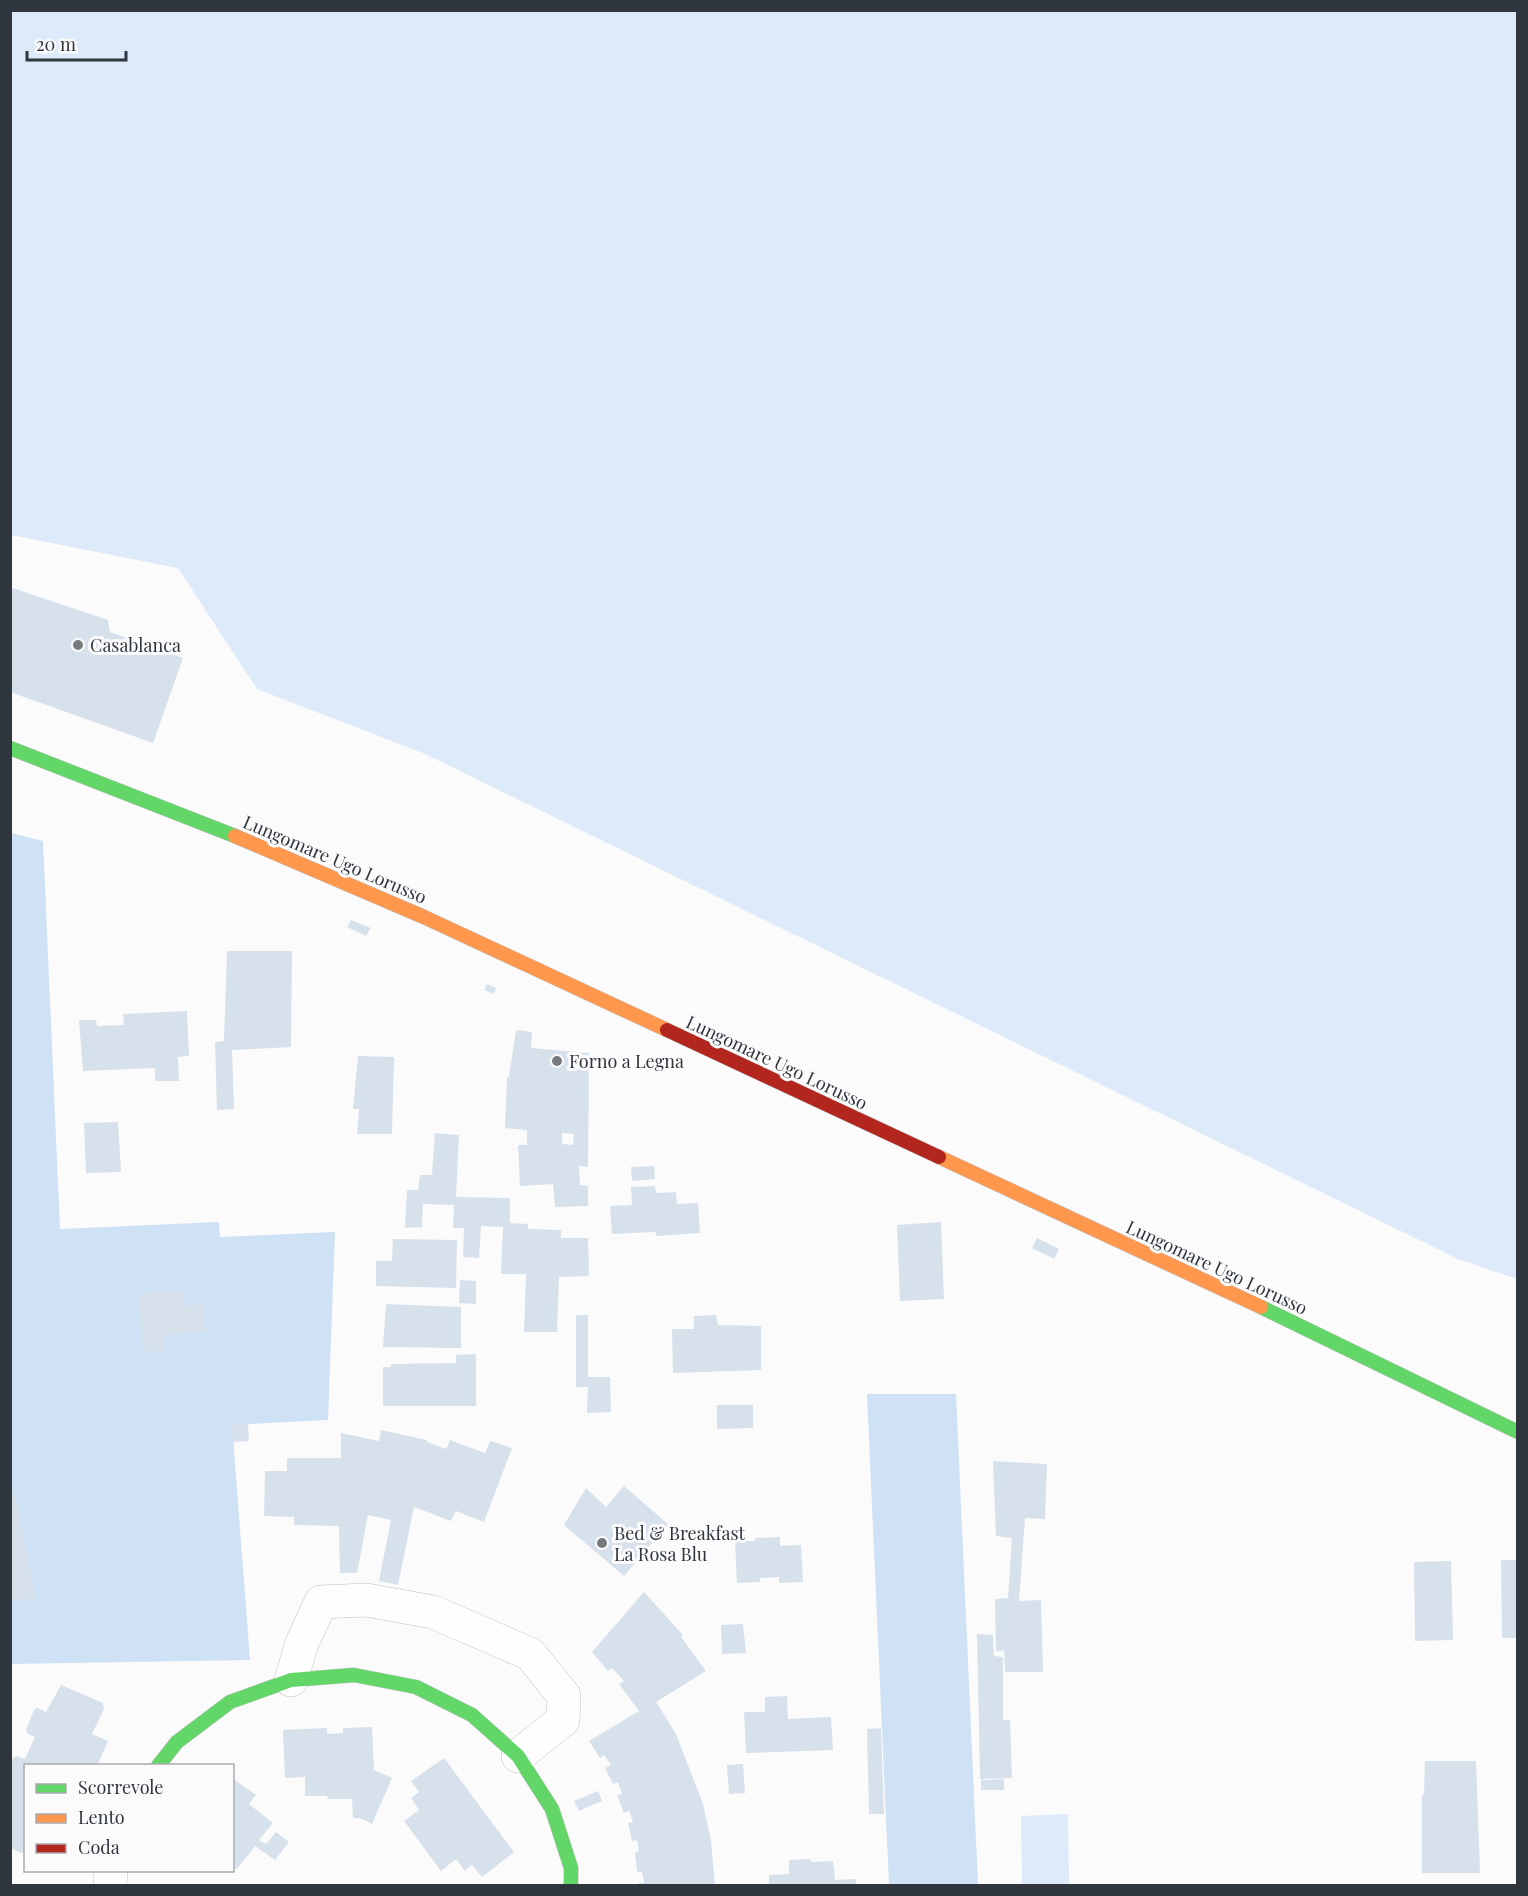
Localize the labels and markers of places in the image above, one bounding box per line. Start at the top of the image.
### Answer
place label: Casablanca [90,633,181,657]
marker: Casablanca [71,638,85,652]
place label: Forno a Legna [569,1049,684,1073]
marker: Forno a Legna [550,1054,564,1068]
place label: Bed & Breakfast La Rosa Blu [614,1521,746,1566]
marker: Bed & Breakfast La Rosa Blu [595,1536,609,1550]

